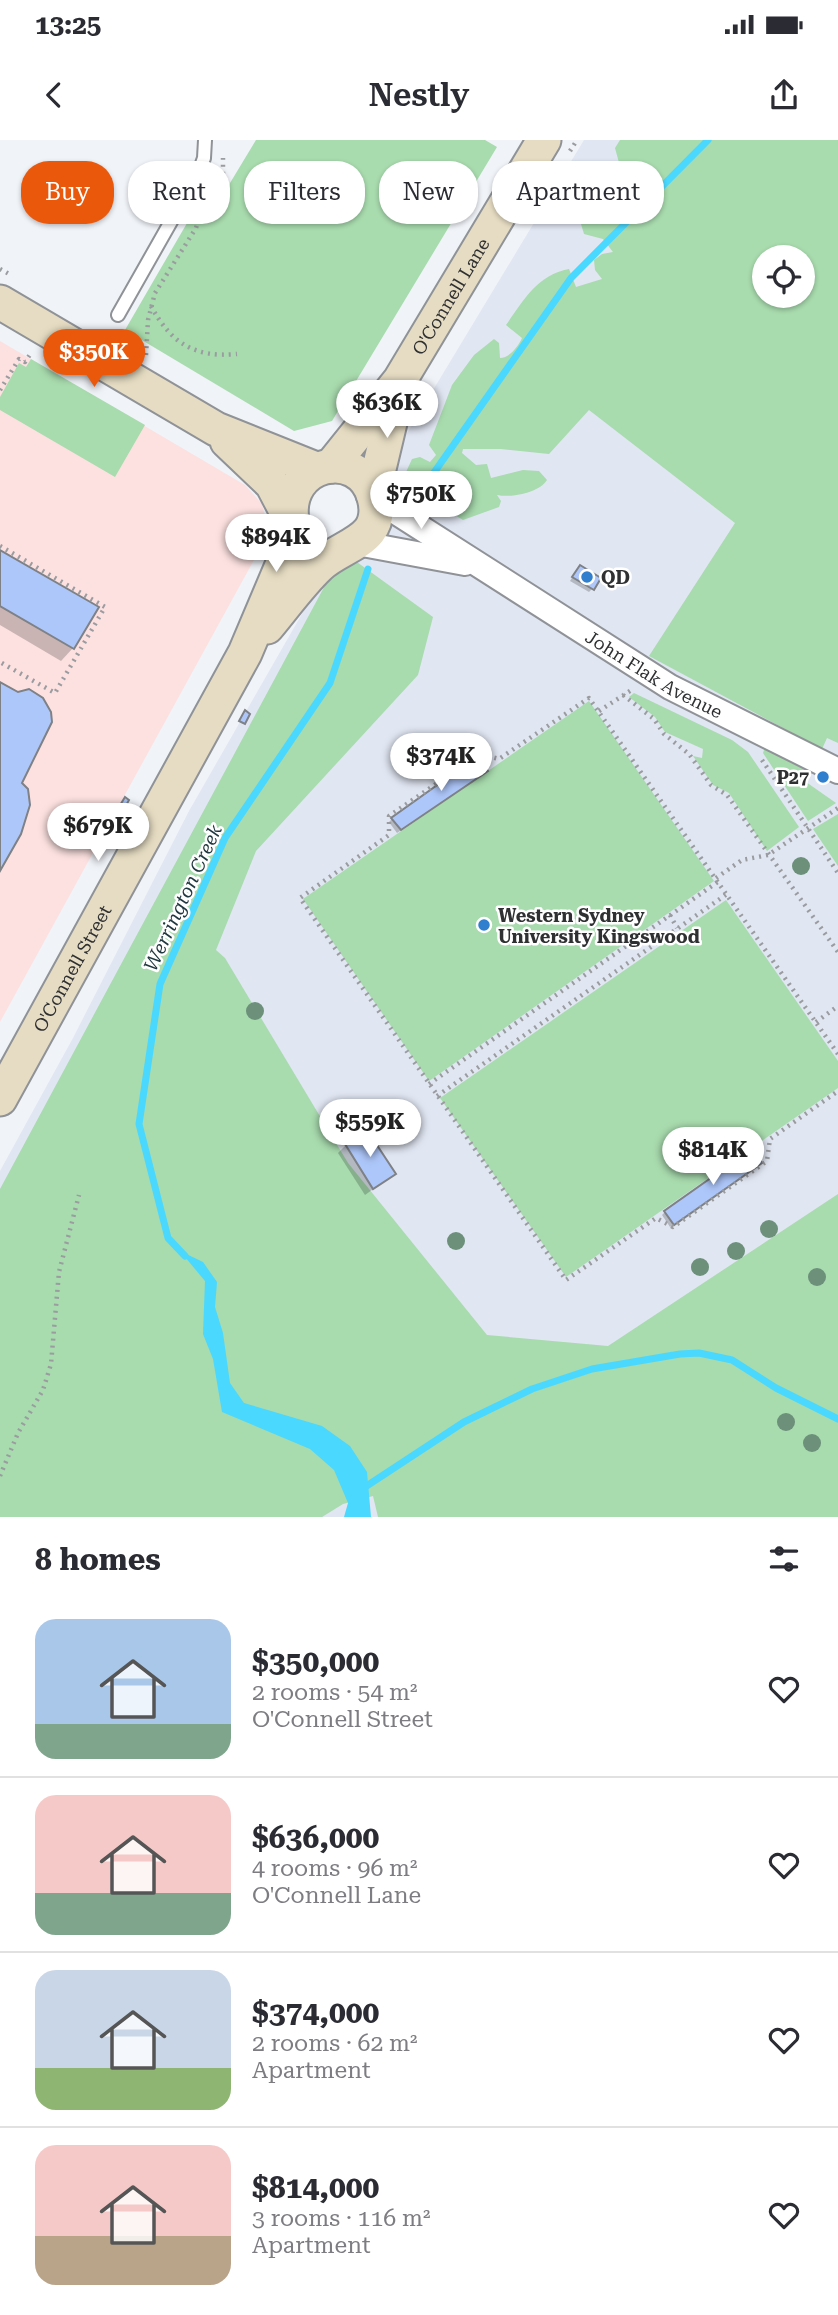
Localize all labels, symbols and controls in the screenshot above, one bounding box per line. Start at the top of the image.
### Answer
text: 13:25 [35,10,101,40]
icon: back [35,76,73,114]
text: Nestly [368,76,470,114]
icon: share [765,76,803,114]
chip: Buy [21,161,114,224]
chip: Rent [128,161,230,224]
chip: Filters [244,161,365,224]
chip: New [379,161,478,224]
chip: Apartment [492,161,664,224]
street label: O'Connell Lane [407,234,493,358]
map controls [752,245,815,308]
button: locate [752,245,815,308]
pin: $350K [45,330,143,389]
text: $350K [59,338,129,365]
pin: $636K [338,380,436,440]
text: $636K [352,389,422,416]
pin: $750K [372,472,470,531]
text: $750K [386,480,456,507]
pin: $894K [227,514,325,574]
text: $894K [241,523,311,550]
place label: QD [601,567,630,588]
marker: QD [579,569,595,585]
street label: John Flak Avenue [582,625,726,722]
pin: $374K [392,734,490,793]
text: $374K [406,742,476,769]
place label: P27 [776,767,809,788]
marker: P27 [815,769,831,785]
pin: $679K [49,804,147,863]
text: $679K [63,812,133,839]
water label: Werrington Creek [139,821,227,975]
street label: O'Connell Street [28,901,115,1036]
place label: Western Sydney University Kingswood [498,905,700,947]
marker: Western Sydney University Kingswood [476,917,492,933]
pin: $559K [321,1100,419,1159]
text: $559K [335,1108,405,1135]
pin: $814K [664,1128,762,1187]
text: $814K [678,1136,748,1163]
icon: filters [765,1540,803,1578]
text: 8 homes [35,1542,161,1577]
text: $350,000 [252,1644,379,1679]
icon: home [91,1647,175,1731]
icon: heart [765,1670,803,1708]
text: 2 rooms · 54 m² [252,1679,418,1706]
text: O'Connell Street [252,1706,433,1733]
text: $636,000 [252,1820,379,1855]
icon: home [91,1823,175,1907]
icon: heart [765,1846,803,1884]
text: 4 rooms · 96 m² [252,1855,418,1882]
text: O'Connell Lane [252,1882,421,1909]
text: $374,000 [252,1995,379,2030]
icon: home [91,1998,175,2082]
icon: heart [765,2021,803,2059]
text: 2 rooms · 62 m² [252,2030,418,2057]
text: Apartment [252,2057,371,2084]
text: $814,000 [252,2170,379,2205]
icon: home [91,2173,175,2257]
icon: heart [765,2196,803,2234]
text: 3 rooms · 116 m² [252,2205,430,2232]
text: Apartment [252,2232,371,2259]

